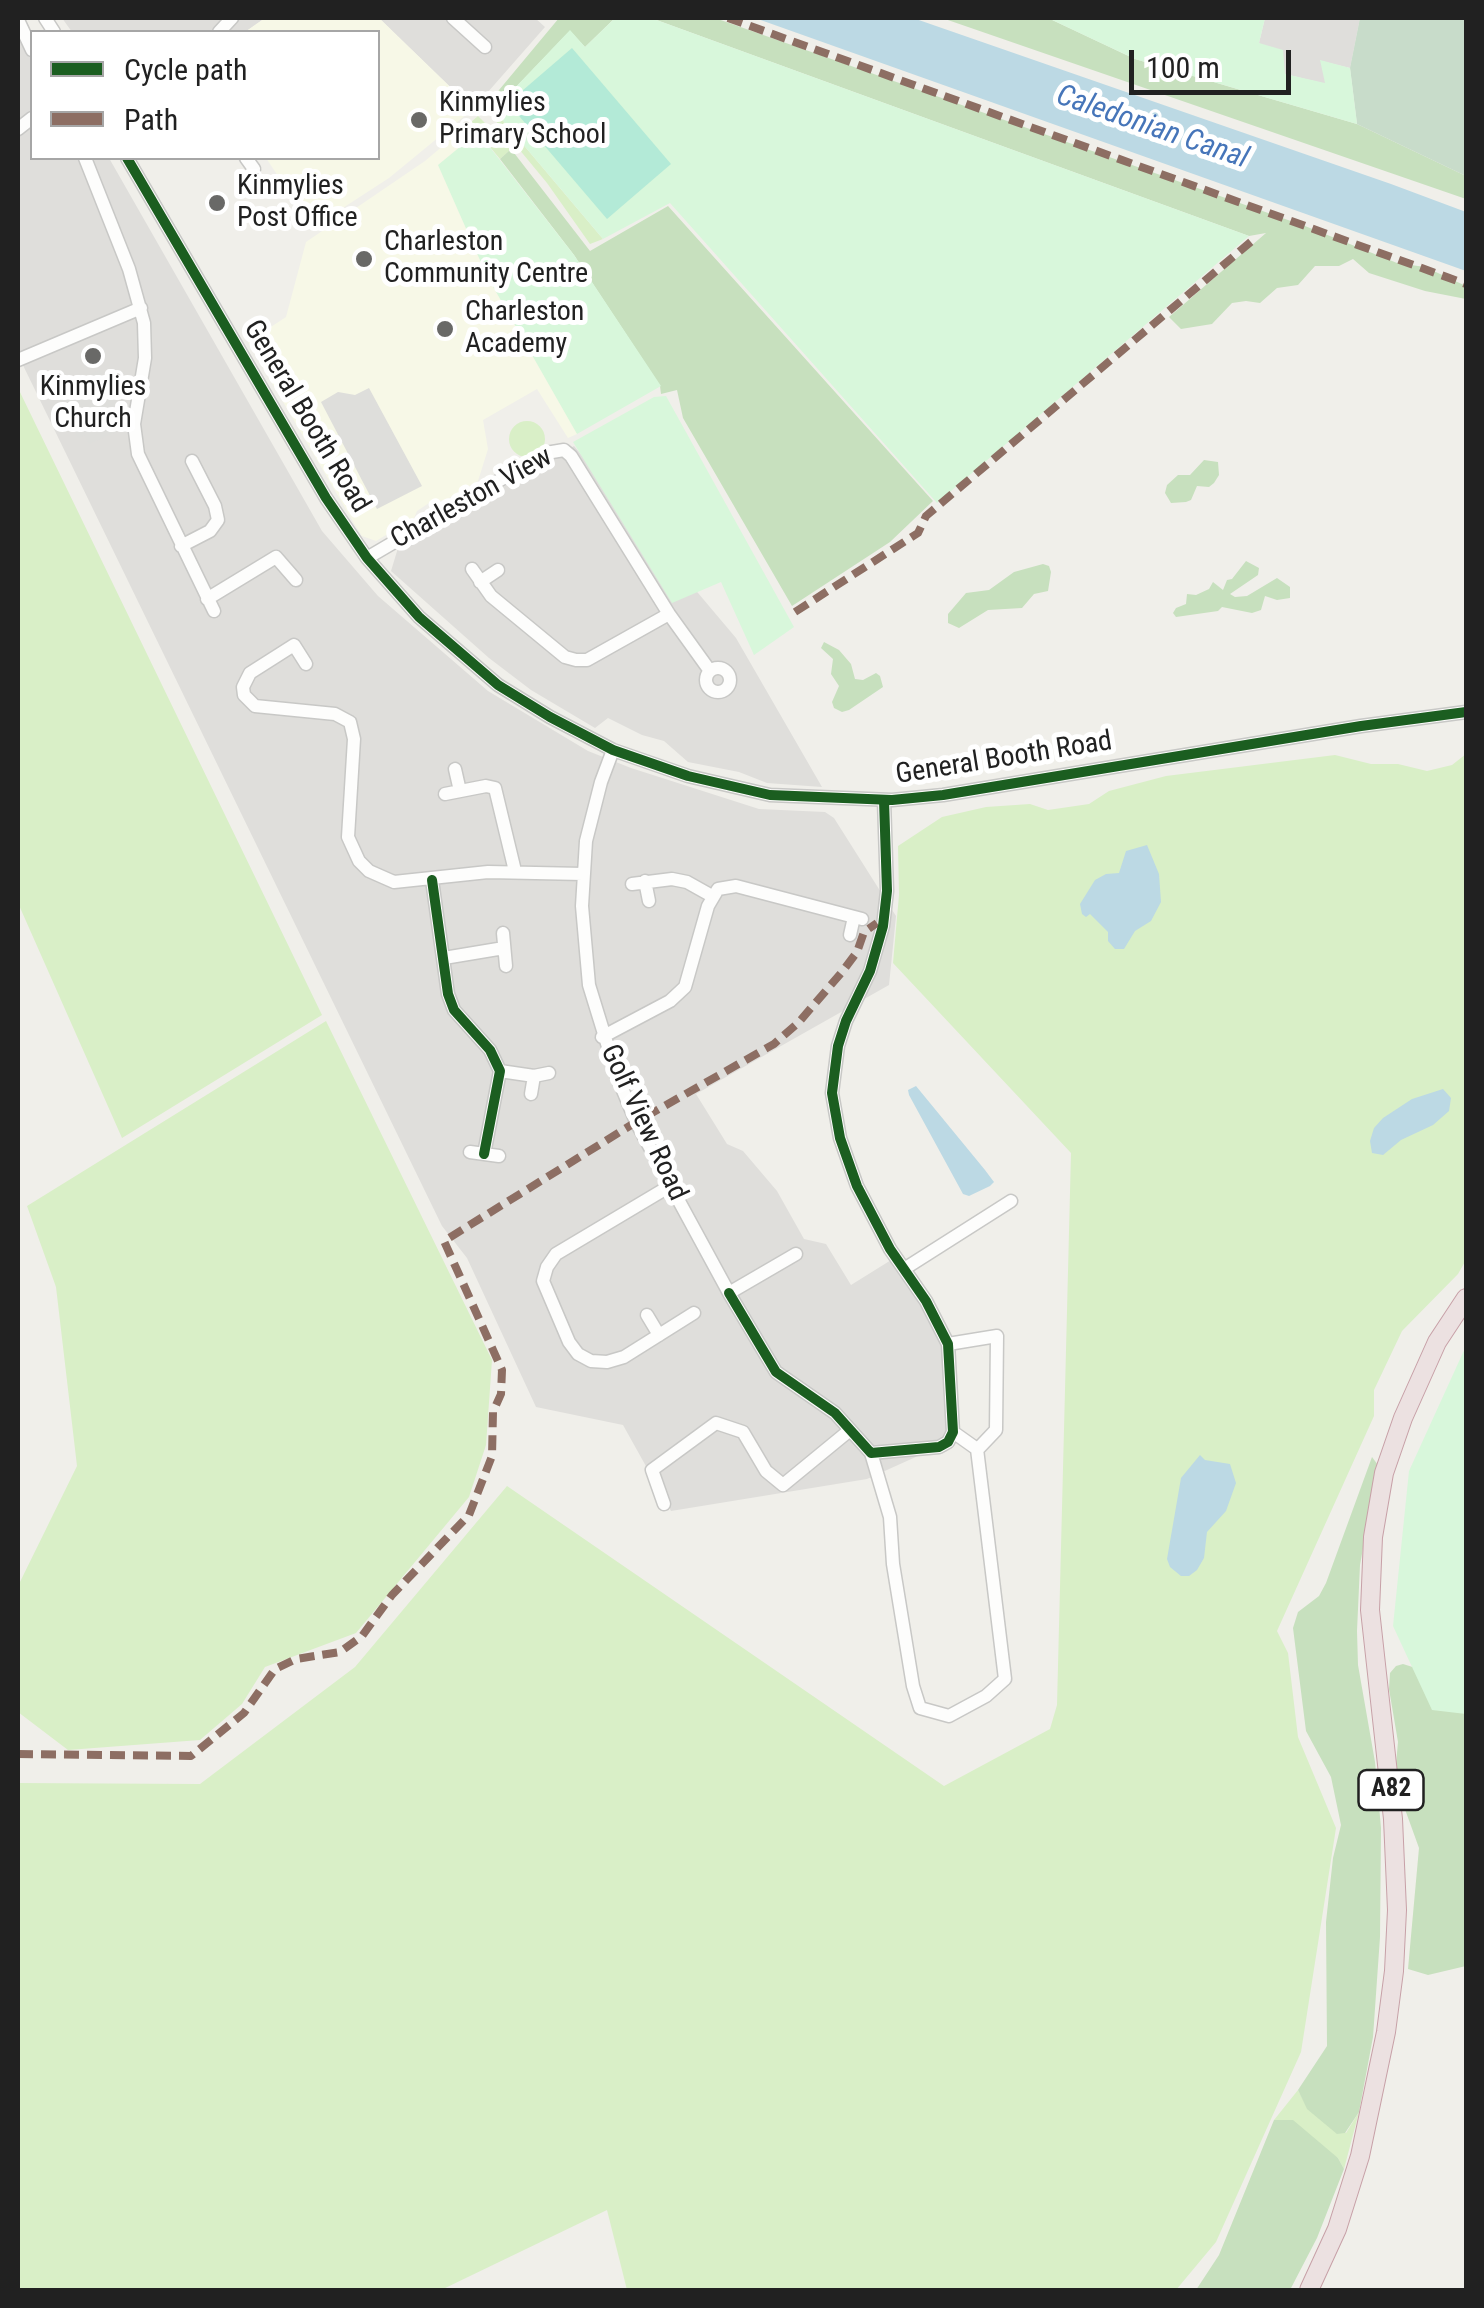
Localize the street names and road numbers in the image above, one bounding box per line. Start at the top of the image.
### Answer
street label: General Booth Road [235,315,377,519]
street label: Charleston View [386,441,558,557]
street label: General Booth Road [893,725,1115,793]
street label: Golf View Road [592,1040,694,1206]
road number: A82 [1358,1770,1424,1810]

